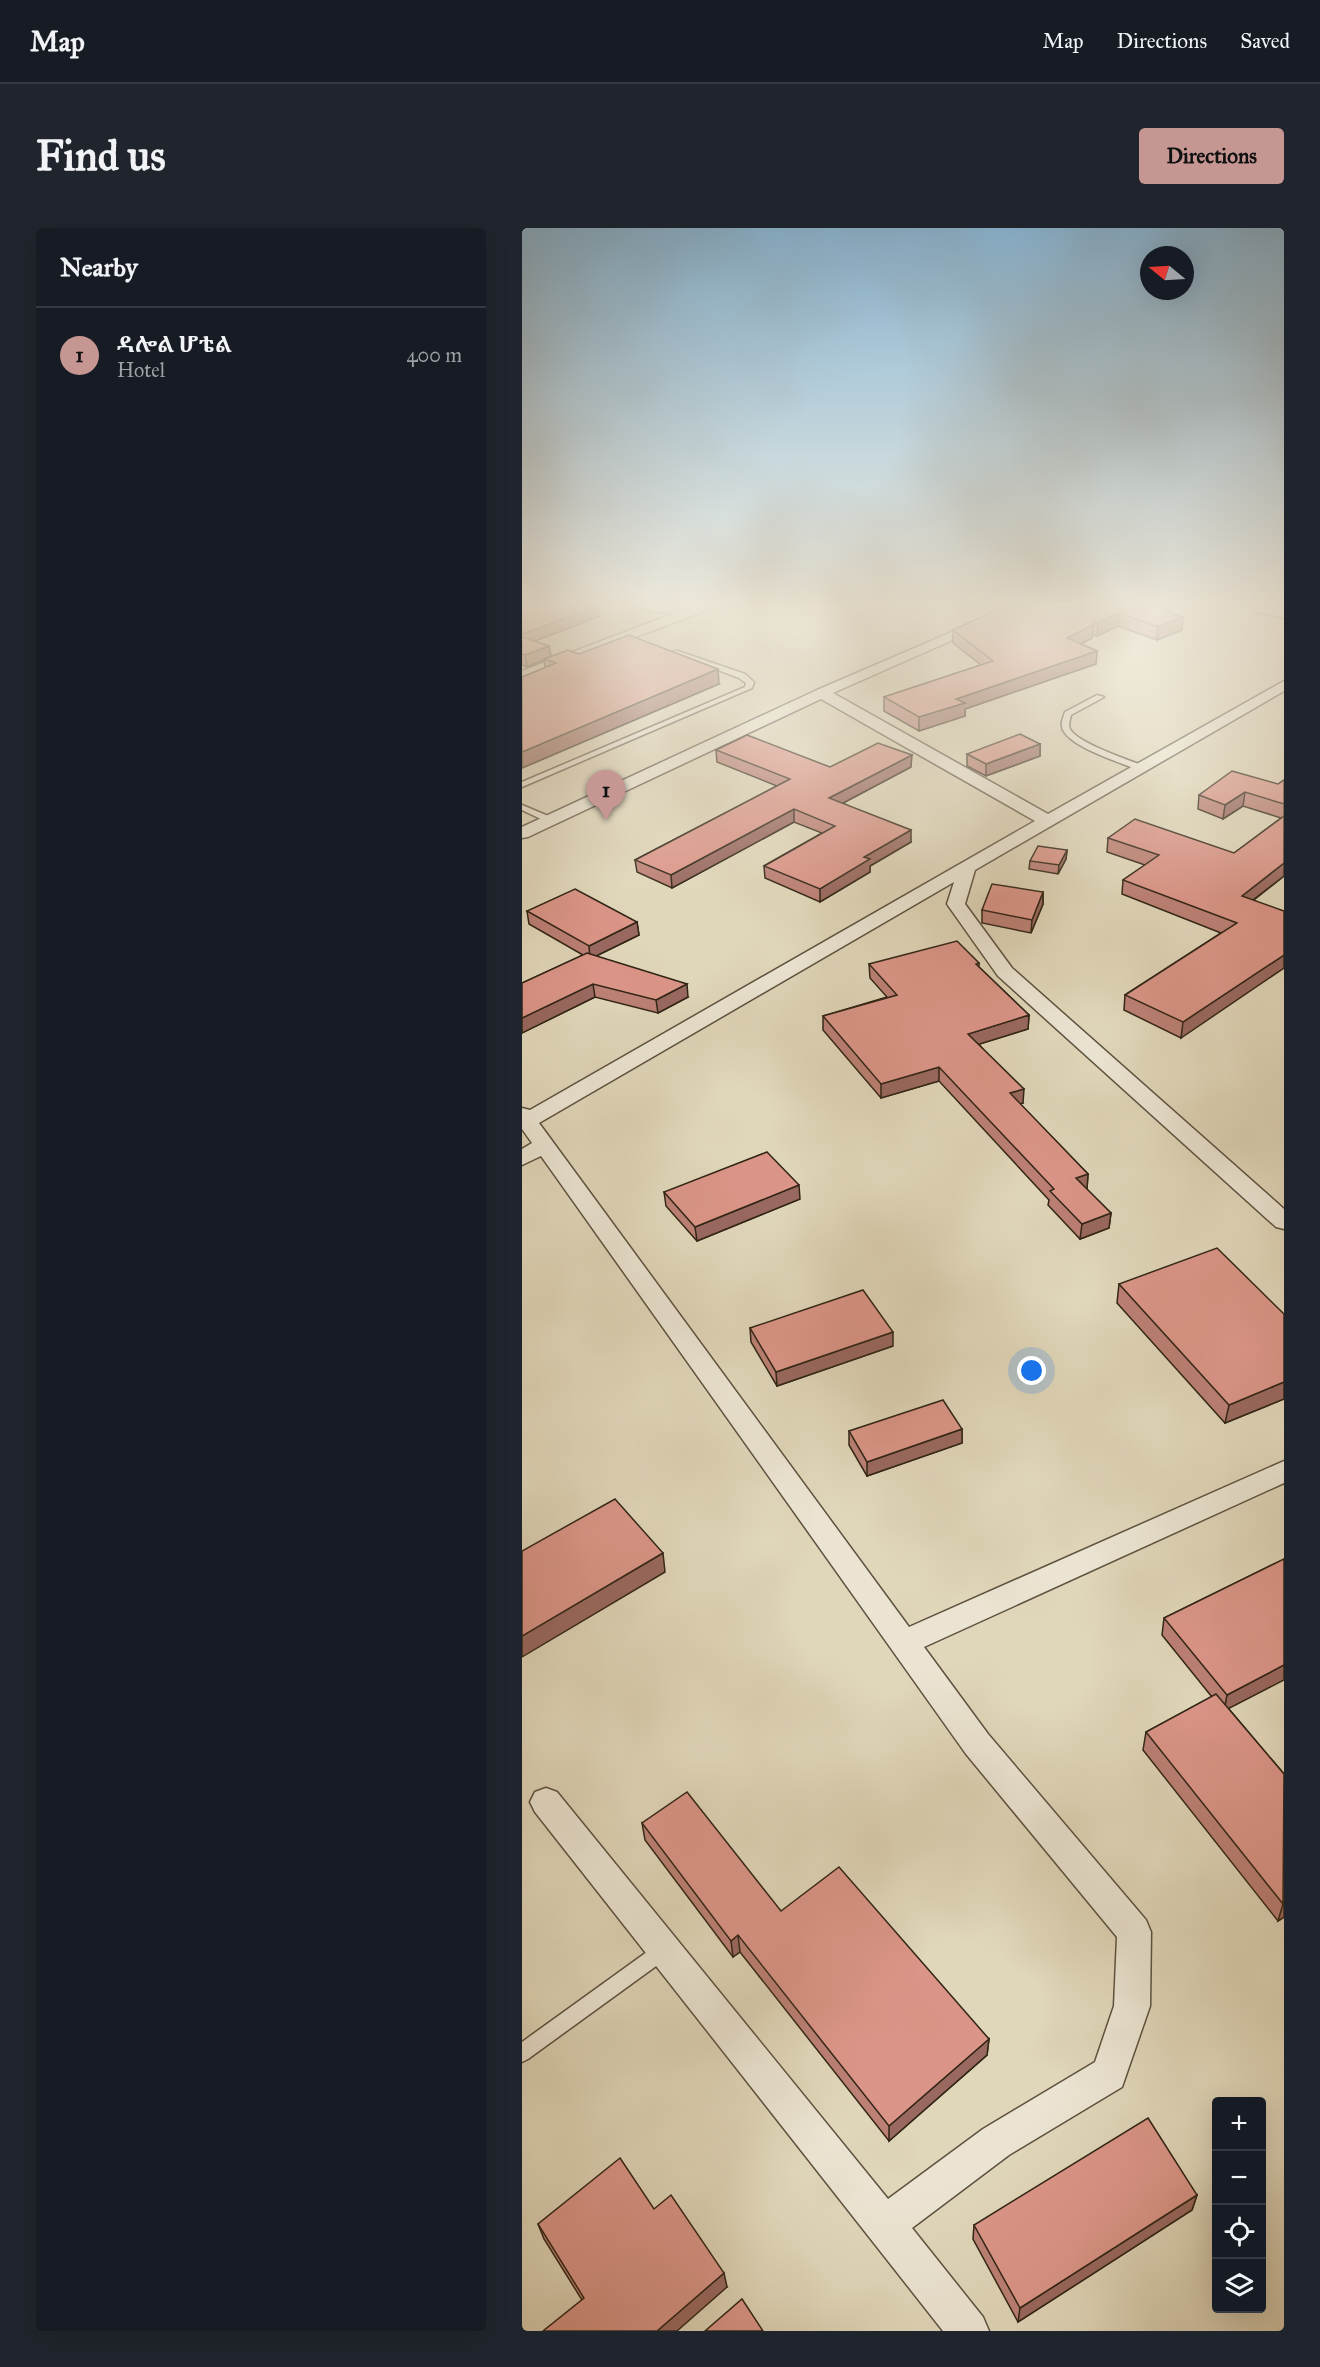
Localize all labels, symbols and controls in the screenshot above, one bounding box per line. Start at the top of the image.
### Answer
text: Map [30,24,85,59]
text: Map [1043,28,1084,54]
text: Directions [1117,28,1207,54]
text: Saved [1240,28,1290,54]
button: Directions [1139,128,1284,184]
text: Find us [36,130,166,182]
north arrow [1140,246,1194,300]
text: Nearby [60,251,138,283]
text: ዳሎል ሆቴል [117,331,232,358]
text: 1 [76,343,83,367]
text: 400 m [406,343,462,367]
text: Hotel [117,358,165,382]
pin: 1 [586,770,626,820]
your location [1017,1356,1046,1385]
map controls [1212,2097,1266,2313]
button: + [1212,2097,1266,2151]
button: − [1212,2151,1266,2205]
button: locate [1212,2205,1266,2259]
button: layers [1212,2259,1266,2313]

